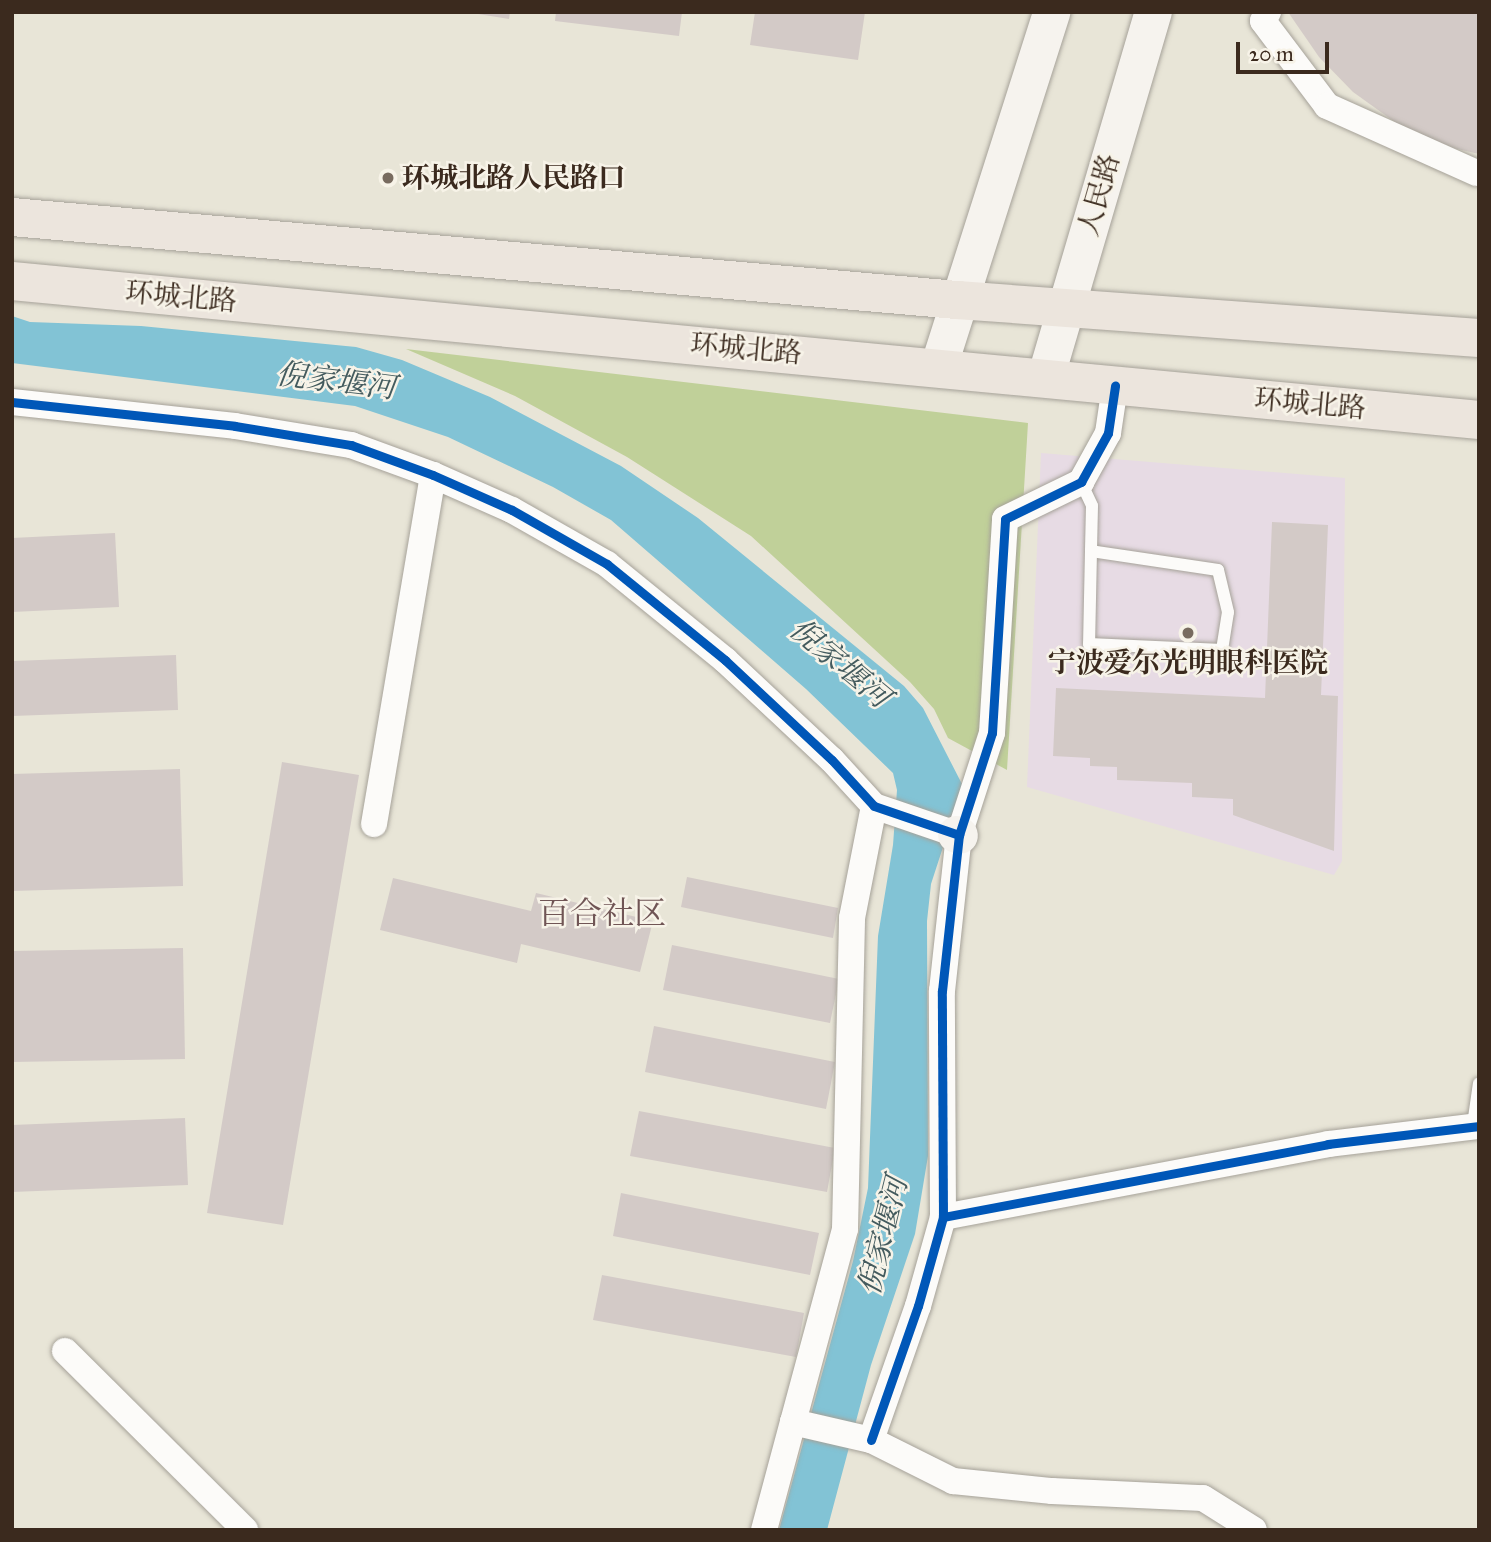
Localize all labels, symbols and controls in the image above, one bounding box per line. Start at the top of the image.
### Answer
scale bar [1239,28,1332,72]
text: 20 m [1249,41,1294,67]
street label: 人民路 [1071,150,1127,240]
place label: 环城北路人民路口 [402,161,626,195]
marker: 环城北路人民路口 [380,170,396,186]
street label: 环城北路 [124,275,238,319]
street label: 环城北路 [689,327,803,371]
water label: 倪家堰河 [274,356,398,406]
street label: 环城北路 [1253,382,1367,426]
water label: 倪家堰河 [782,611,898,715]
marker: 宁波爱尔光明眼科医院 [1178,623,1198,643]
place label: 宁波爱尔光明眼科医院 [1048,646,1328,680]
district label: 百合社区 [538,895,666,933]
water label: 倪家堰河 [851,1173,915,1299]

